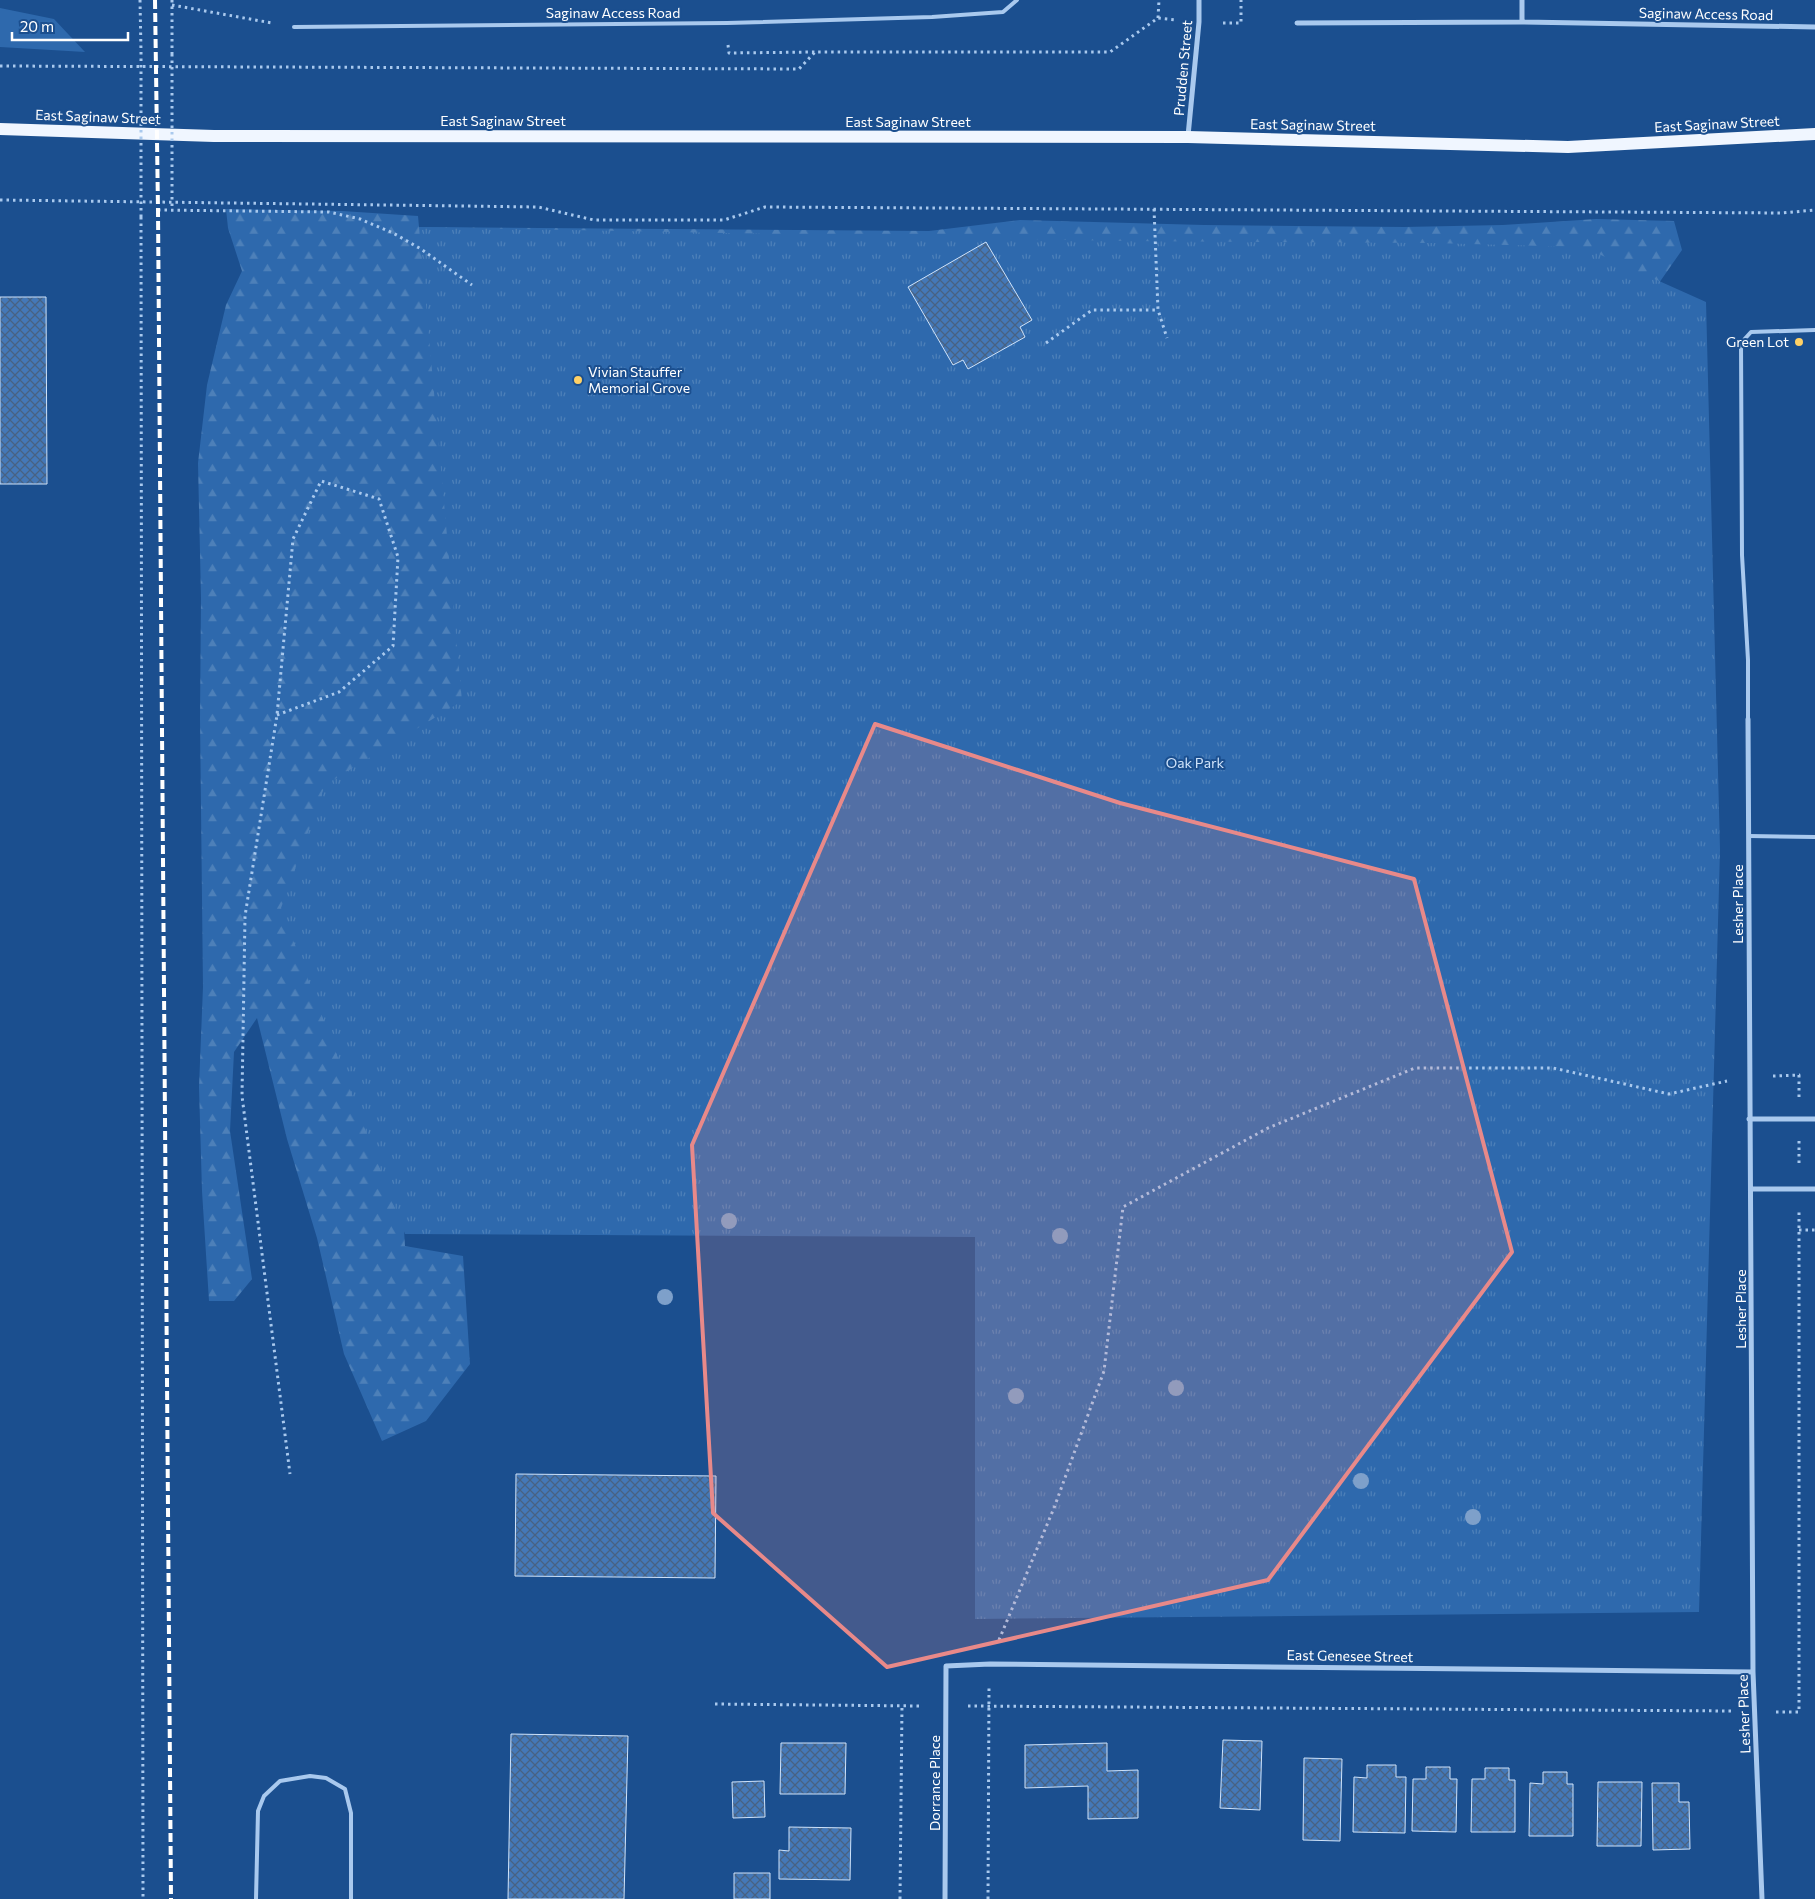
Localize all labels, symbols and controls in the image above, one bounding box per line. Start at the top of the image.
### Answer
street label: Saginaw Access Road [546,4,680,21]
street label: Saginaw Access Road [1639,4,1773,23]
scale bar [12,10,129,42]
text: 20 m [20,17,54,35]
street label: Prudden Street [1170,19,1195,117]
street label: East Saginaw Street [35,106,161,127]
street label: East Saginaw Street [440,112,566,129]
street label: East Saginaw Street [1654,112,1780,135]
street label: East Saginaw Street [845,113,971,130]
street label: East Saginaw Street [1250,115,1376,134]
place label: Green Lot [1726,333,1789,350]
marker: Green Lot [1793,336,1805,348]
place label: Vivian Stauffer Memorial Grove [588,363,690,396]
marker: Vivian Stauffer Memorial Grove [572,374,584,386]
park label: Oak Park [1166,754,1225,771]
street label: Lesher Place [1729,864,1746,944]
street label: Lesher Place [1732,1269,1749,1349]
street label: East Genesee Street [1286,1646,1414,1665]
street label: Lesher Place [1734,1674,1753,1754]
street label: Dorrance Place [926,1735,943,1831]

